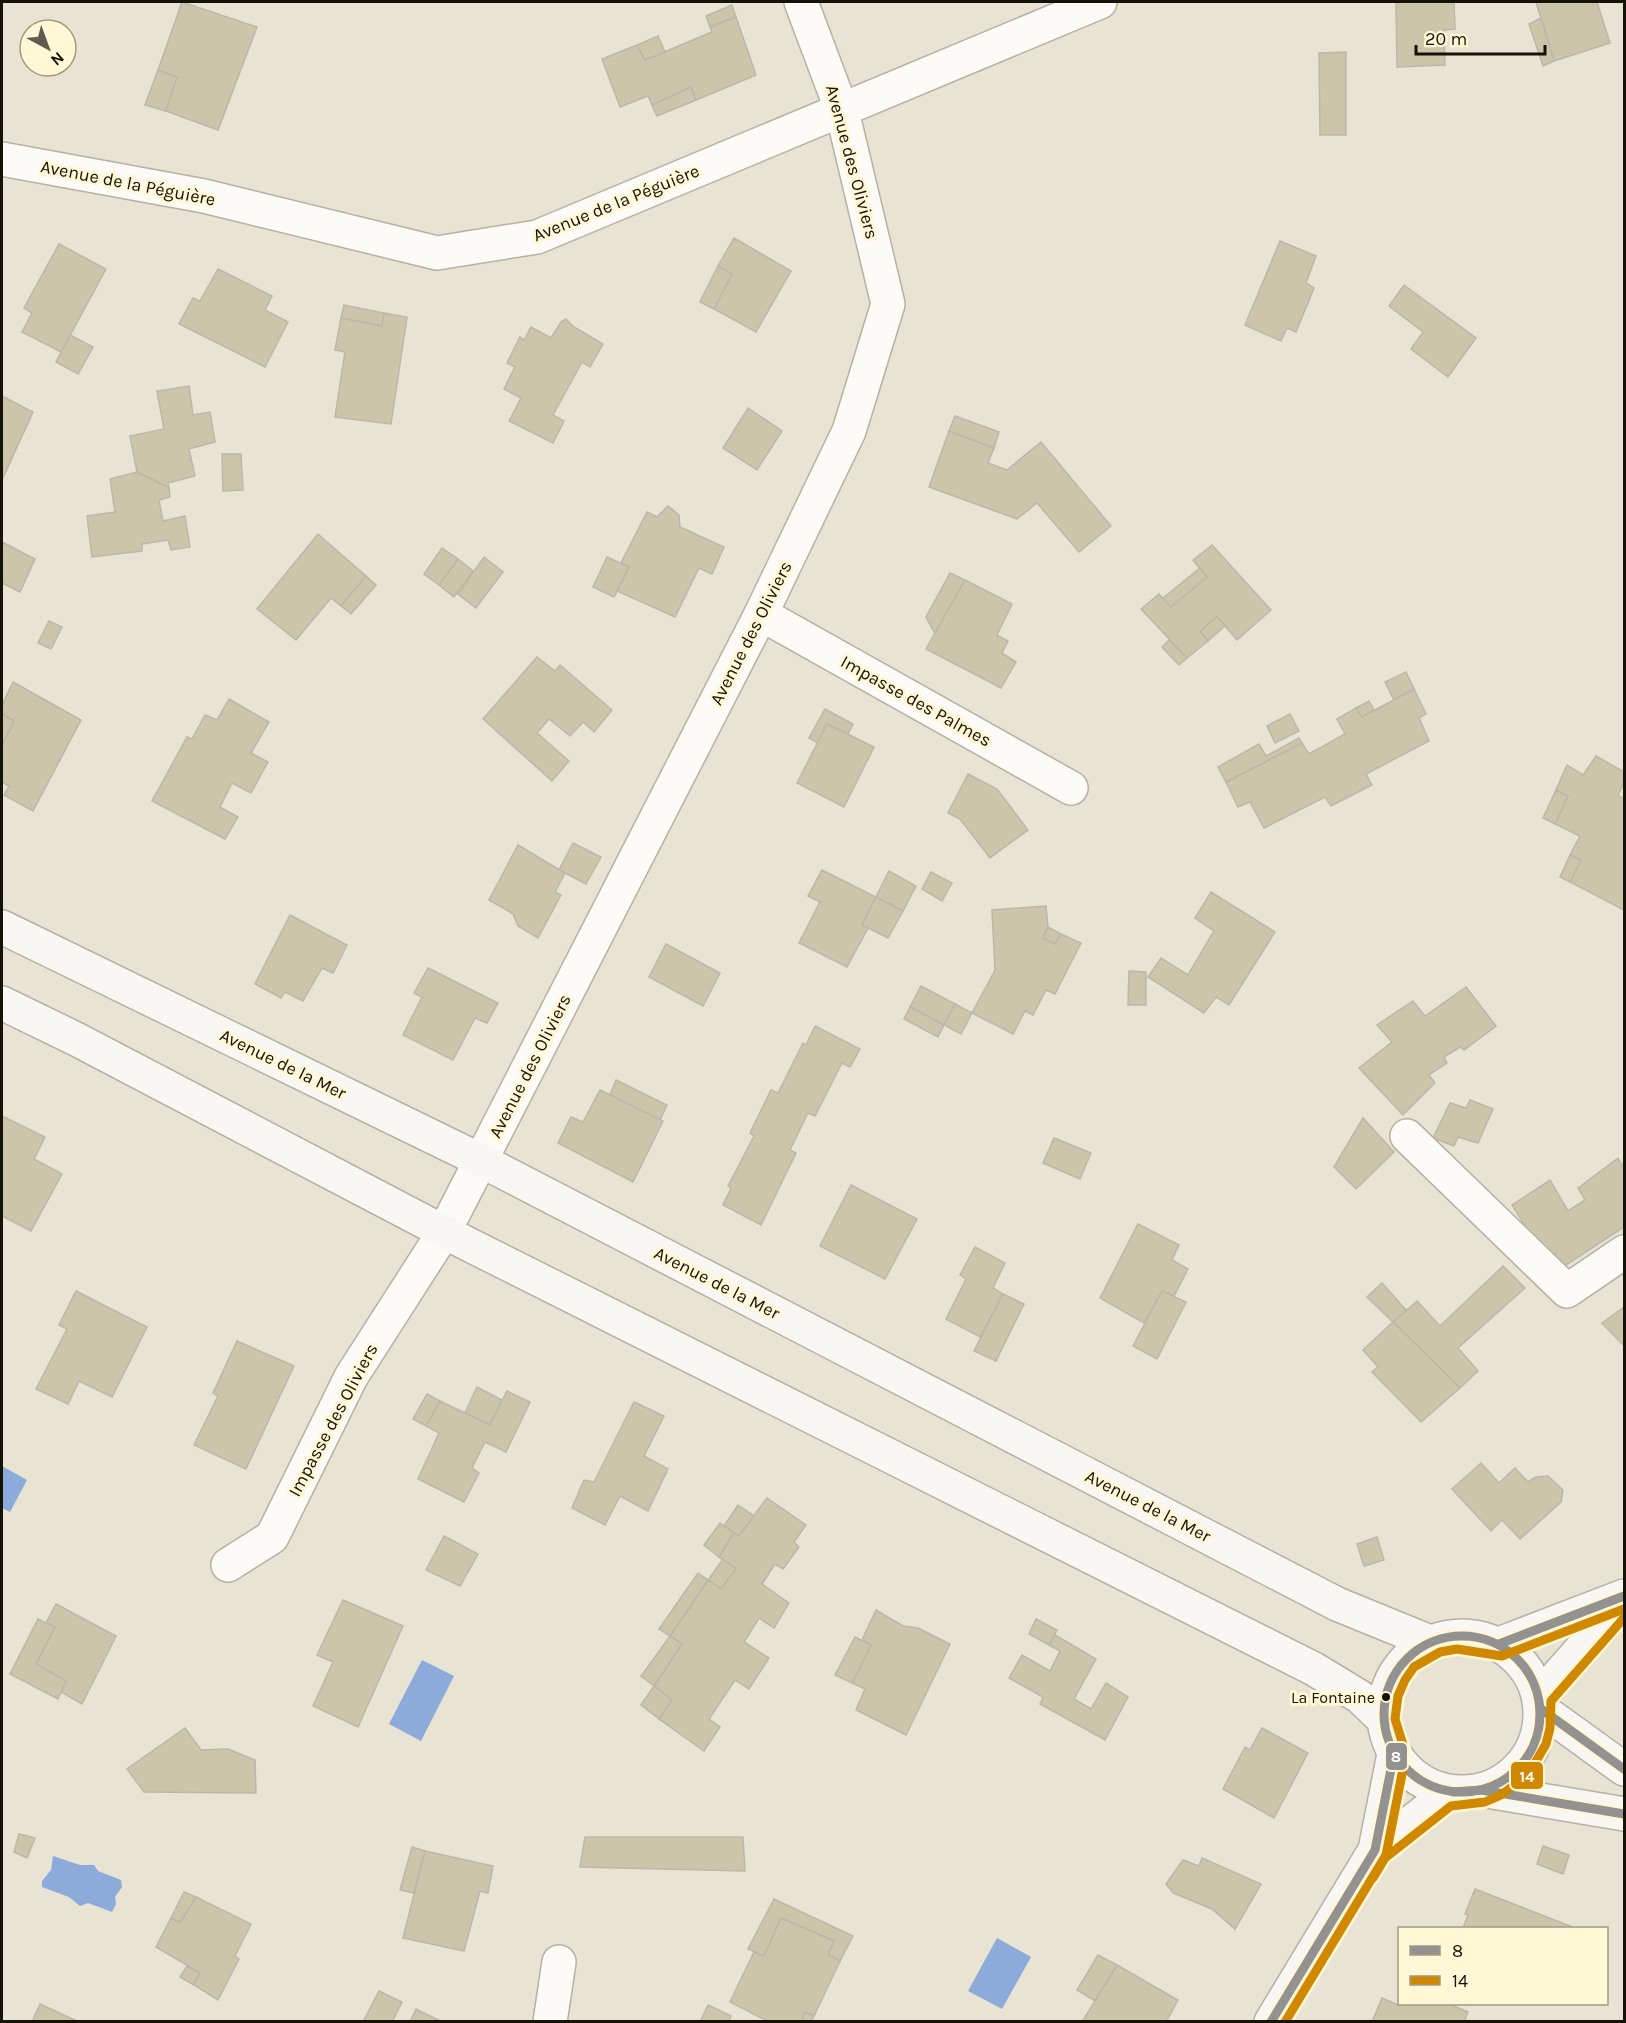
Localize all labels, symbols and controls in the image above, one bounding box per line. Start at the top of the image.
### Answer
north arrow [18,18,78,78]
scale bar [1416,18,1545,56]
text: 20 m [1425,28,1467,50]
text: N [47,48,68,70]
street label: Avenue des Oliviers [821,82,883,242]
street label: Avenue de la Péguière [39,155,217,211]
street label: Avenue de la Péguière [530,160,702,246]
street label: Avenue des Oliviers [705,557,797,709]
street label: Impasse des Palmes [837,650,995,752]
street label: Avenue des Oliviers [484,990,576,1142]
street label: Avenue de la Mer [216,1024,350,1104]
street label: Avenue de la Mer [651,1242,784,1324]
street label: Impasse des Oliviers [283,1340,383,1500]
street label: Avenue de la Mer [1082,1465,1215,1547]
place label: La Fontaine [1291,1688,1375,1707]
marker: La Fontaine [1380,1691,1392,1703]
line badge: 8 [1385,1742,1408,1771]
text: 8 [1391,1747,1401,1766]
line badge: 14 [1510,1761,1544,1790]
text: 14 [1519,1767,1535,1786]
legend [1398,1927,1608,2005]
text: 8 [1452,1940,1463,1962]
text: 14 [1452,1970,1468,1992]

